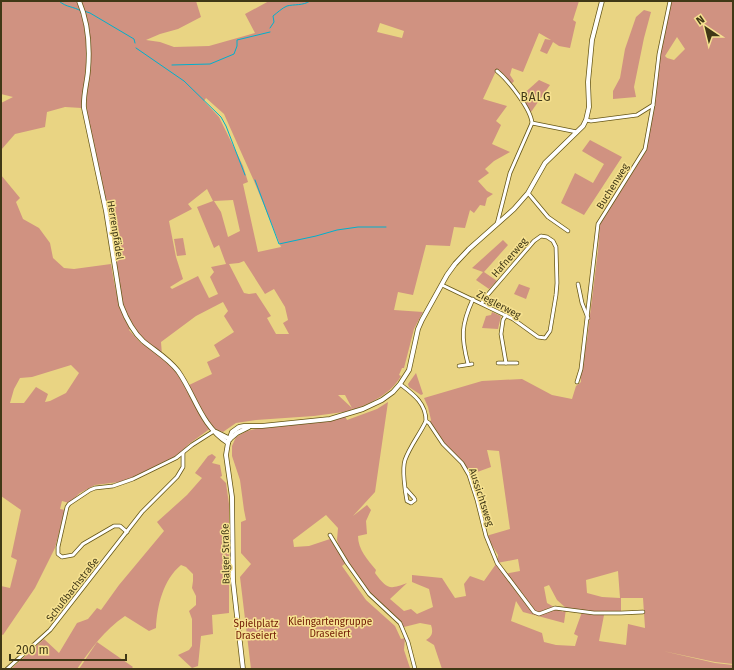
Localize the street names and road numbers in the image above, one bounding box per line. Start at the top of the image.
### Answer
street label: Buchenweg [594,161,632,212]
street label: Herrenpfädel [104,200,126,261]
street label: Hafnerweg [489,235,531,280]
street label: Zieglerweg [474,288,524,322]
street label: Aussichtsweg [466,467,496,529]
street label: Balger Straße [219,524,233,584]
street label: Schußbachstraße [44,555,102,624]

